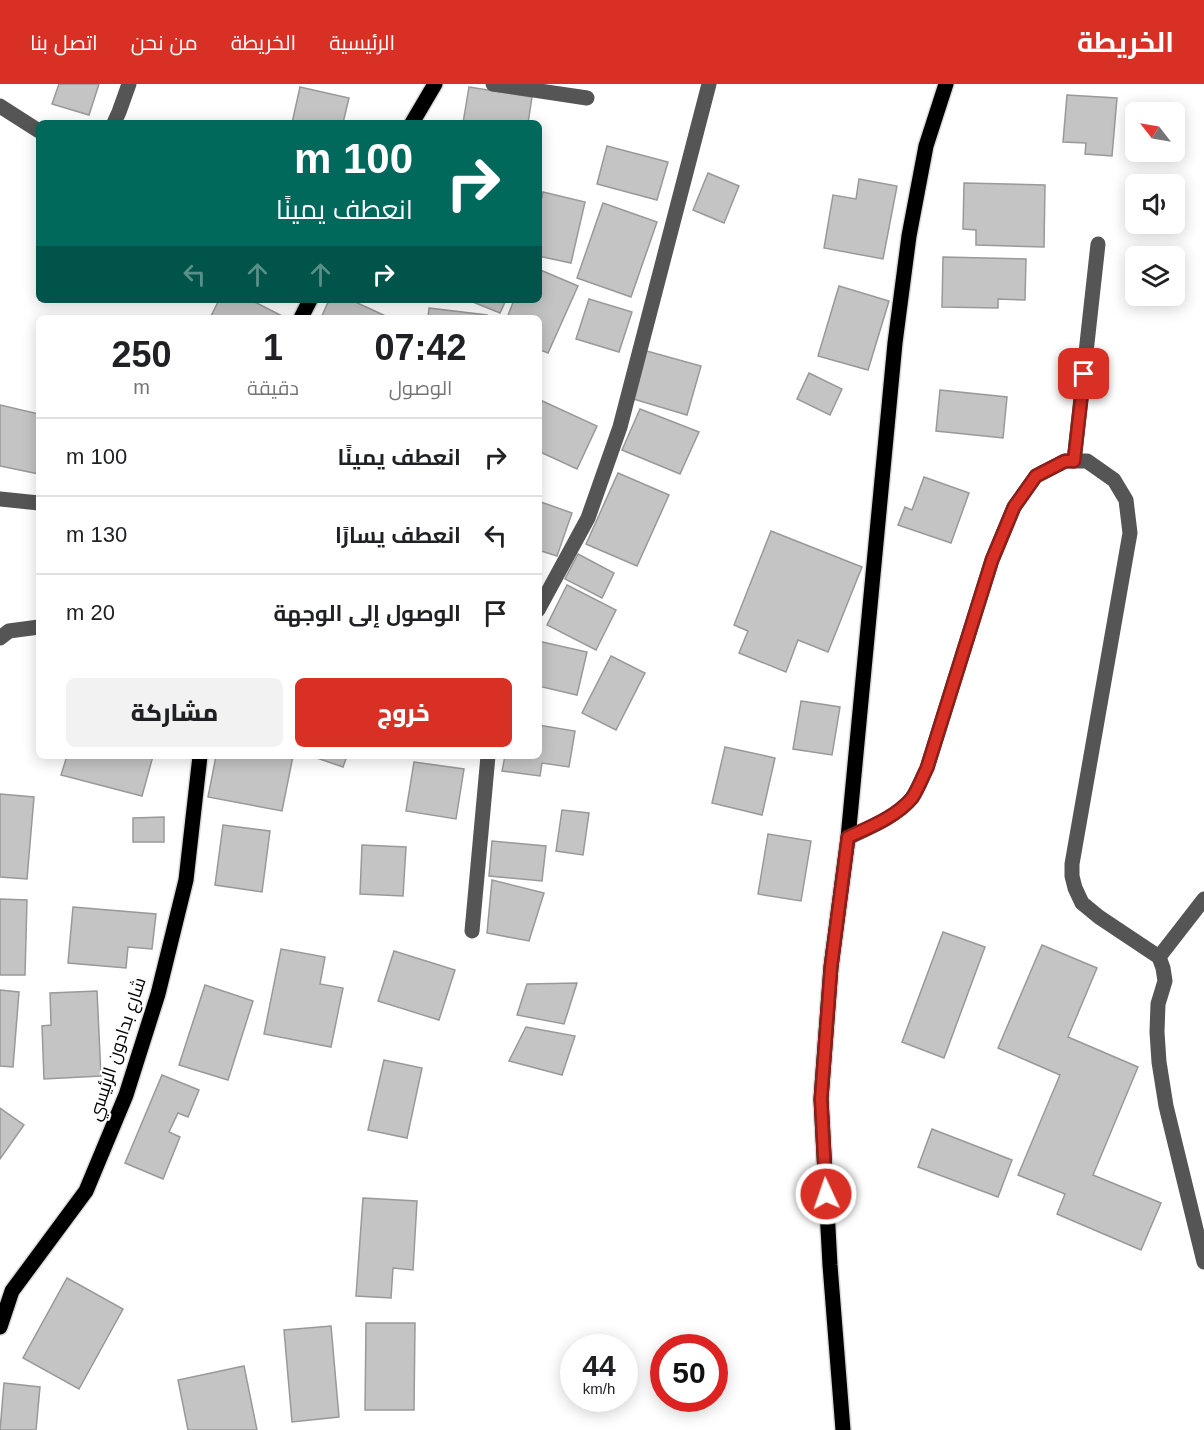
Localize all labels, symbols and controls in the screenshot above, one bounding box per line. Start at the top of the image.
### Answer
text: الخريطة [1077,27,1174,58]
text: اتصل بنا [30,31,98,54]
text: من نحن [131,31,198,54]
text: الخريطة [231,31,296,54]
text: الرئيسية [329,31,395,54]
north arrow [1125,102,1185,162]
map controls [1125,102,1185,306]
text: 100 m [294,135,413,182]
icon: right [434,144,512,222]
button: sound [1125,174,1185,234]
text: انعطف يمينًا [276,195,413,225]
button: layers [1125,246,1185,306]
icon: left [178,258,211,291]
icon: ahead [241,258,274,291]
icon: ahead [304,258,337,291]
icon: right [367,258,400,291]
text: 1 [263,327,283,368]
text: 07:42 [374,327,467,368]
text: 250 [111,334,172,375]
pin [1058,348,1109,399]
icon: arrive [1067,357,1100,390]
text: m [133,376,150,398]
text: دقيقة [247,377,299,399]
text: الوصول [389,377,452,399]
icon: right [479,441,512,474]
text: 100 m [66,444,127,469]
text: انعطف يمينًا [338,445,461,470]
icon: left [479,519,512,552]
text: 130 m [66,522,127,547]
text: انعطف يسارًا [335,523,461,548]
icon: arrive [479,597,512,630]
text: 20 m [66,600,115,625]
text: الوصول إلى الوجهة [274,601,461,626]
button: مشاركة [66,678,283,747]
button: خروج [295,678,512,747]
street label: شارع بدادون الرئيسي [84,975,152,1124]
position arrow [794,1162,858,1226]
speed limit sign: 50 [650,1334,728,1412]
text: 44 [582,1349,616,1382]
text: km/h [583,1380,615,1397]

